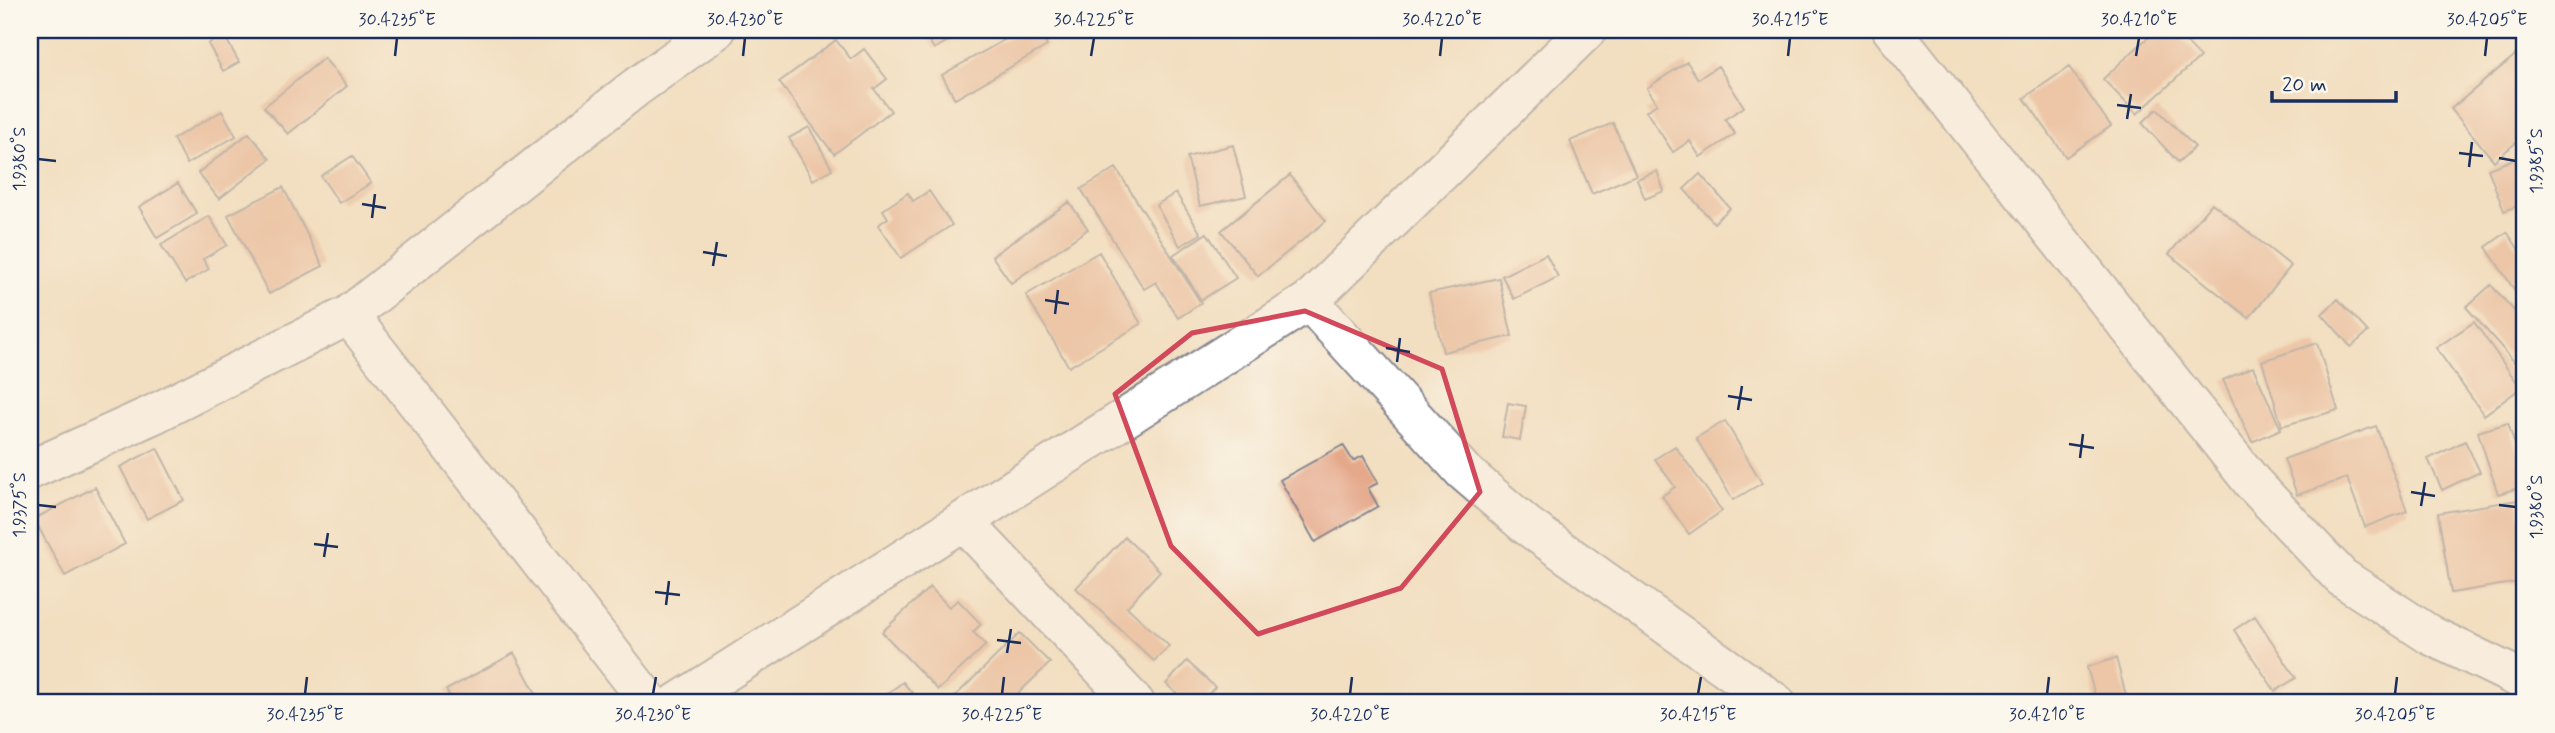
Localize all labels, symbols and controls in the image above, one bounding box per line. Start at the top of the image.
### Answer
text: 30.4235°E [358,8,436,32]
text: 30.4230°E [707,8,783,32]
text: 30.4225°E [1054,8,1134,32]
text: 30.4220°E [1402,8,1482,32]
text: 30.4215°E [1751,8,1829,32]
text: 30.4210°E [2101,8,2177,32]
text: 30.4205°E [2447,8,2527,32]
scale bar [2272,60,2396,104]
text: 20 m [2282,71,2327,99]
text: 1.9380°S [8,127,32,191]
text: 1.9385°S [2525,128,2549,194]
text: 1.9375°S [8,472,32,538]
text: 1.9380°S [2525,475,2549,539]
text: 30.4235°E [266,703,344,727]
text: 30.4230°E [615,703,691,727]
text: 30.4225°E [962,703,1042,727]
text: 30.4220°E [1310,703,1390,727]
text: 30.4215°E [1659,703,1737,727]
text: 30.4210°E [2009,703,2085,727]
text: 30.4205°E [2355,703,2435,727]

